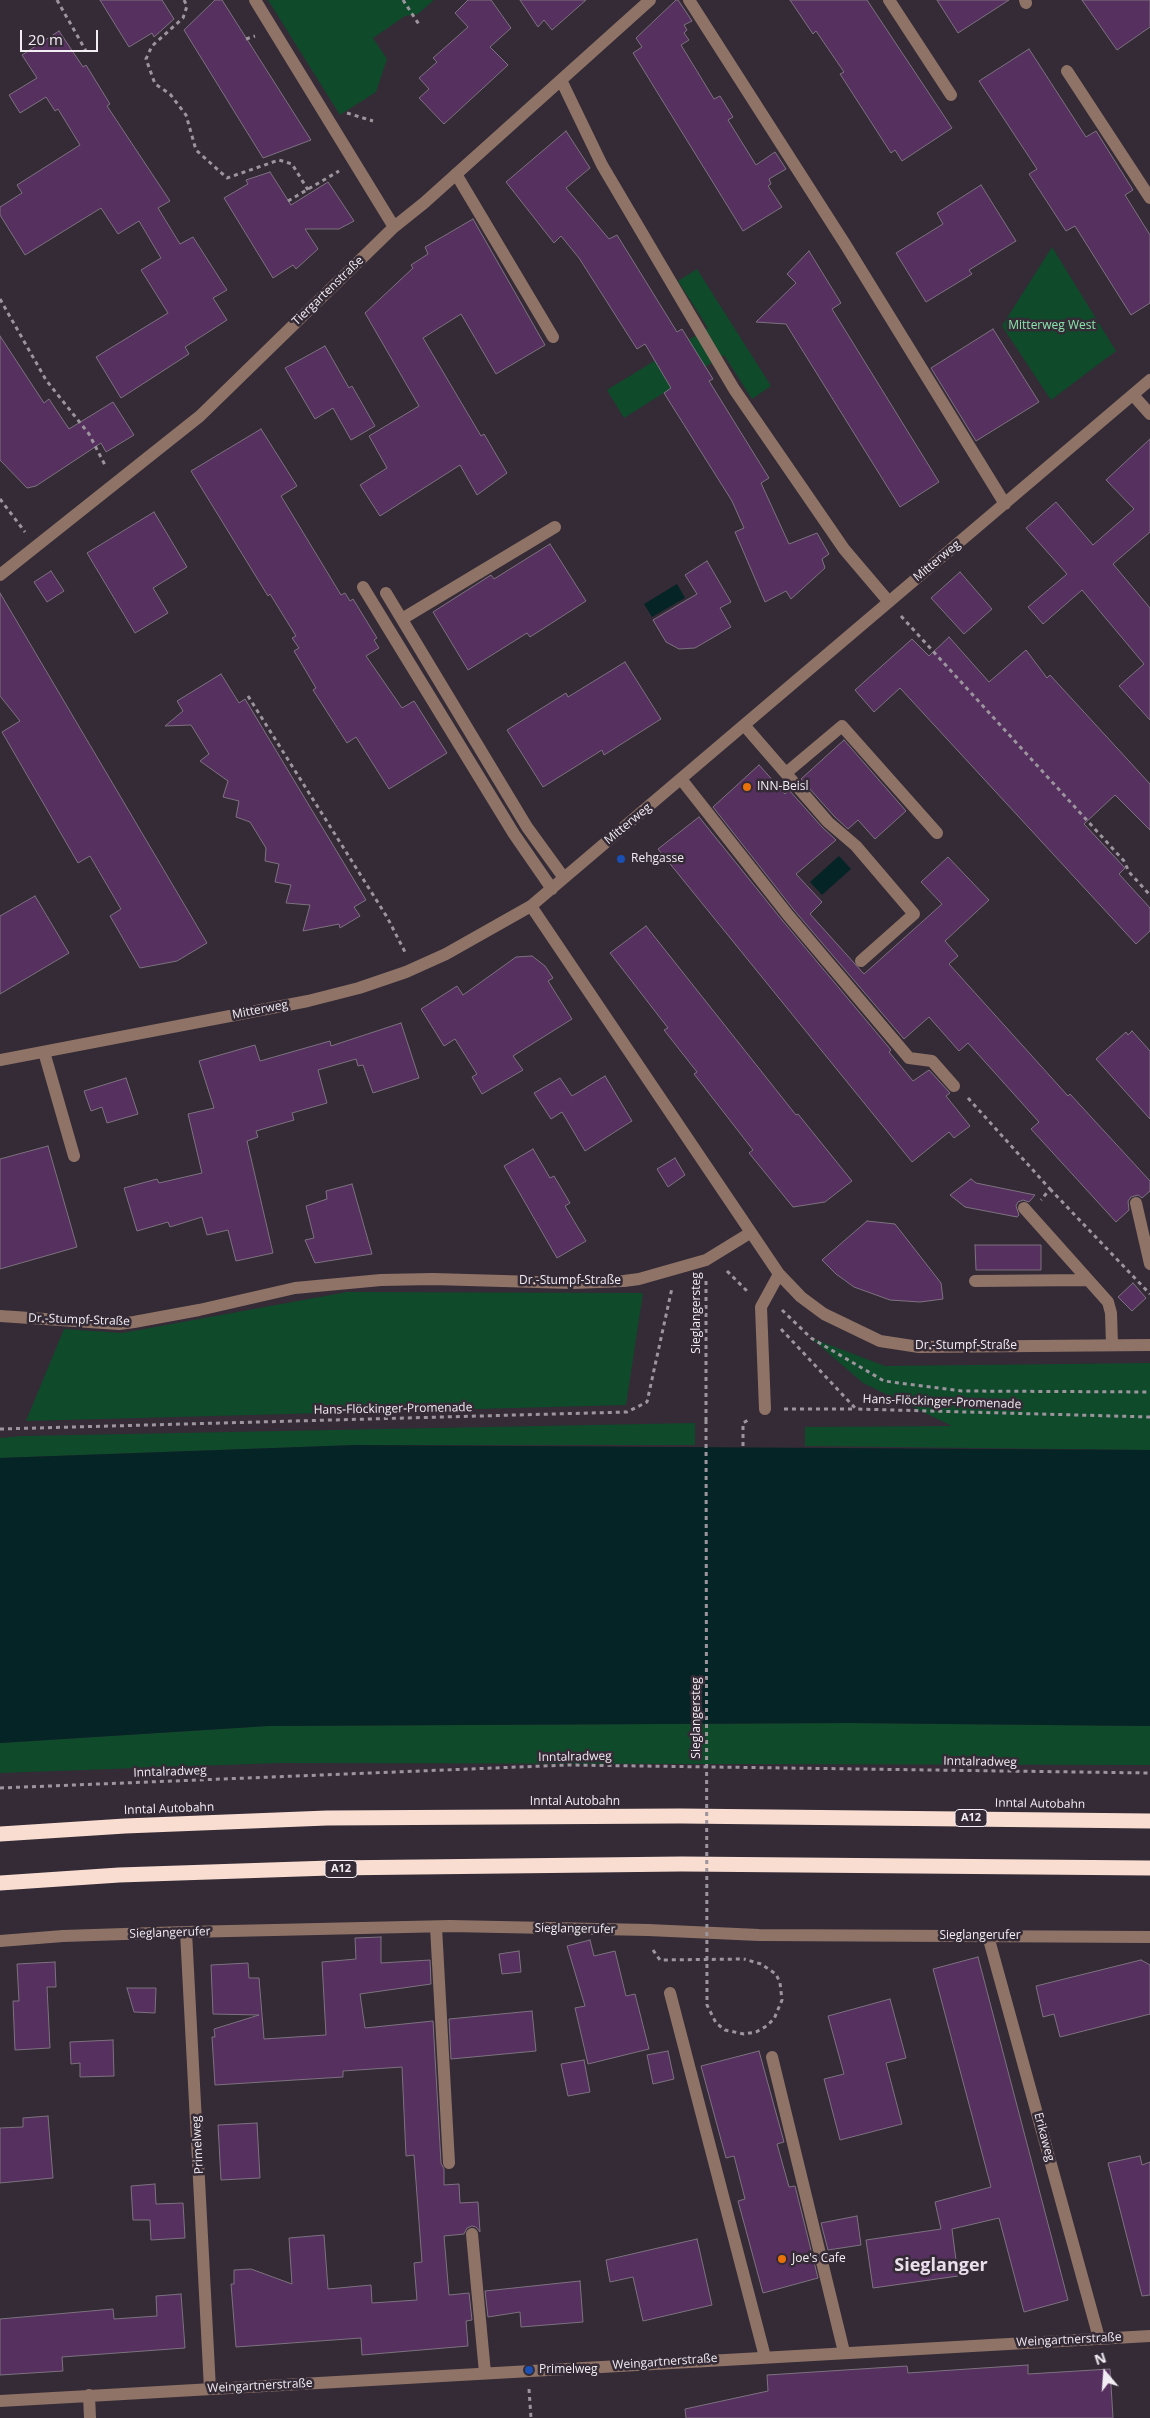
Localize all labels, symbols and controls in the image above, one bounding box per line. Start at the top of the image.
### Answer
scale bar [22,20,100,52]
text: 20 m [28,29,63,49]
street label: Tiergartenstraße [289,253,367,329]
park label: Mitterweg West [1008,319,1096,333]
street label: Mitterweg [911,537,963,585]
place label: INN-Beisl [757,780,809,794]
marker: INN-Beisl [741,781,753,793]
street label: Mitterweg [602,800,654,848]
place label: Rehgasse [631,852,684,866]
marker: Rehgasse [615,853,627,865]
street label: Mitterweg [231,998,289,1022]
street label: Sieglangersteg [690,1272,704,1354]
street label: Dr.-Stumpf-Straße [519,1274,621,1288]
street label: Dr.-Stumpf-Straße [28,1311,130,1329]
street label: Dr.-Stumpf-Straße [915,1339,1017,1353]
street label: Hans-Flöckinger-Promenade [862,1392,1022,1412]
street label: Hans-Flöckinger-Promenade [314,1400,472,1418]
street label: Sieglangersteg [690,1677,704,1759]
street label: Inntalradweg [538,1749,612,1765]
street label: Inntalradweg [943,1754,1017,1770]
street label: Inntalradweg [133,1764,207,1780]
street label: Inntal Autobahn [530,1795,620,1809]
street label: Inntal Autobahn [995,1796,1085,1812]
street label: Inntal Autobahn [124,1800,214,1818]
road number: A12 [955,1810,987,1826]
road number: A12 [325,1860,357,1878]
street label: Sieglangerufer [534,1921,616,1937]
street label: Sieglangerufer [129,1924,211,1942]
street label: Sieglangerufer [939,1929,1021,1943]
street label: Erikaweg [1031,2111,1057,2163]
street label: Primelweg [189,2115,207,2175]
place label: Joe's Cafe [792,2252,846,2266]
marker: Joe's Cafe [776,2253,788,2265]
district label: Sieglanger [894,2255,988,2277]
street label: Weingartnerstraße [1016,2330,1122,2350]
text: N [1092,2347,1109,2369]
north arrow [1080,2348,1130,2398]
street label: Weingartnerstraße [612,2351,718,2373]
place label: Primelweg [539,2363,598,2377]
marker: Primelweg [523,2364,535,2376]
street label: Weingartnerstraße [207,2376,313,2396]

